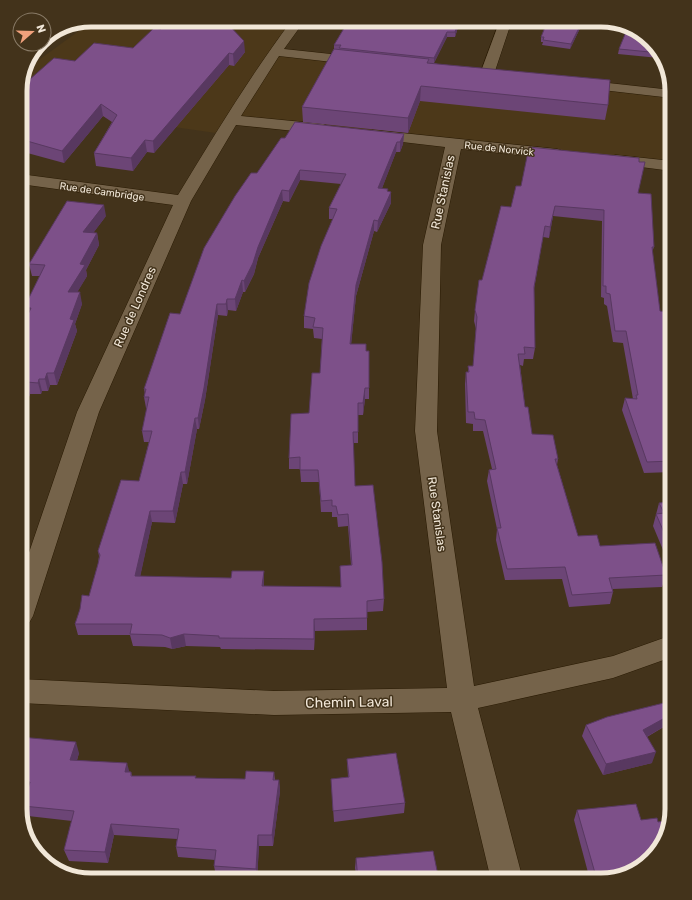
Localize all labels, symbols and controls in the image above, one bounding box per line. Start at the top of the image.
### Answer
north arrow [12,12,52,52]
text: N [33,23,48,35]
street label: Rue de Norvick [464,139,535,159]
street label: Rue Stanislas [428,154,458,230]
street label: Rue de Cambridge [59,180,145,204]
street label: Rue de Londres [111,265,159,349]
street label: Rue Stanislas [425,476,449,552]
street label: Chemin Laval [305,693,393,712]

